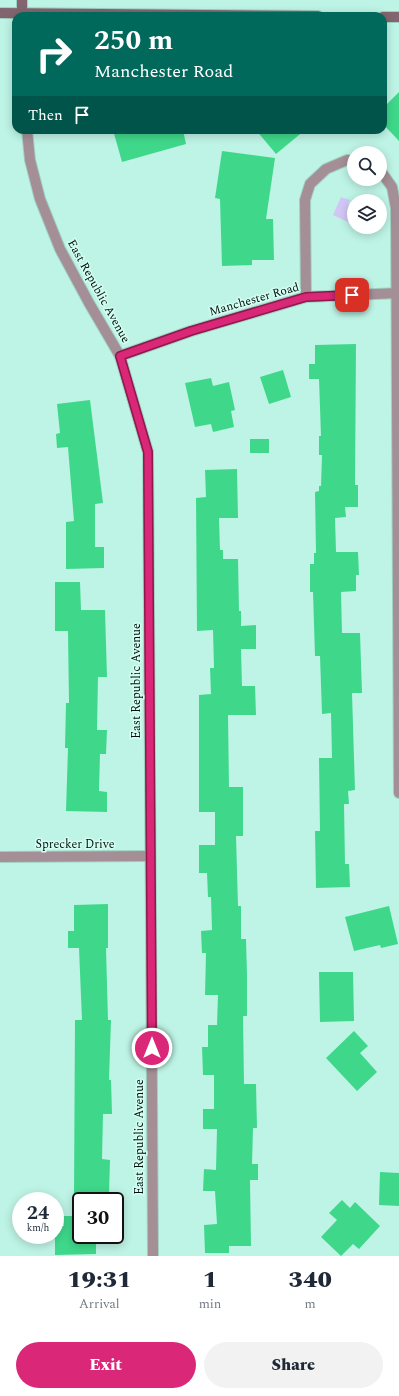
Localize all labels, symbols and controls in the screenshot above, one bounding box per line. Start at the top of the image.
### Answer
text: 250 m [94,19,173,62]
icon: right [28,28,80,80]
text: Manchester Road [94,58,233,85]
text: Then [28,104,63,127]
icon: arrive [71,104,93,126]
map controls [347,146,387,234]
button: search [347,146,387,186]
button: layers [347,194,387,234]
street label: East Republic Avenue [62,236,135,347]
street label: Manchester Road [207,277,302,321]
pin [335,278,369,312]
icon: arrive [341,284,363,306]
street label: East Republic Avenue [127,623,146,739]
street label: Sprecker Drive [36,835,115,854]
position arrow [131,1027,173,1069]
street label: East Republic Avenue [130,1079,149,1195]
speed limit sign: 30 [72,1192,124,1244]
text: 24 [27,1198,49,1228]
text: km/h [27,1220,49,1236]
text: 19:31 [67,1262,132,1298]
text: 1 [203,1262,217,1298]
text: 340 [289,1262,332,1298]
text: Arrival [79,1294,120,1314]
text: min [199,1294,221,1314]
text: m [305,1294,316,1314]
button: Exit [16,1342,196,1388]
button: Share [204,1342,383,1388]

